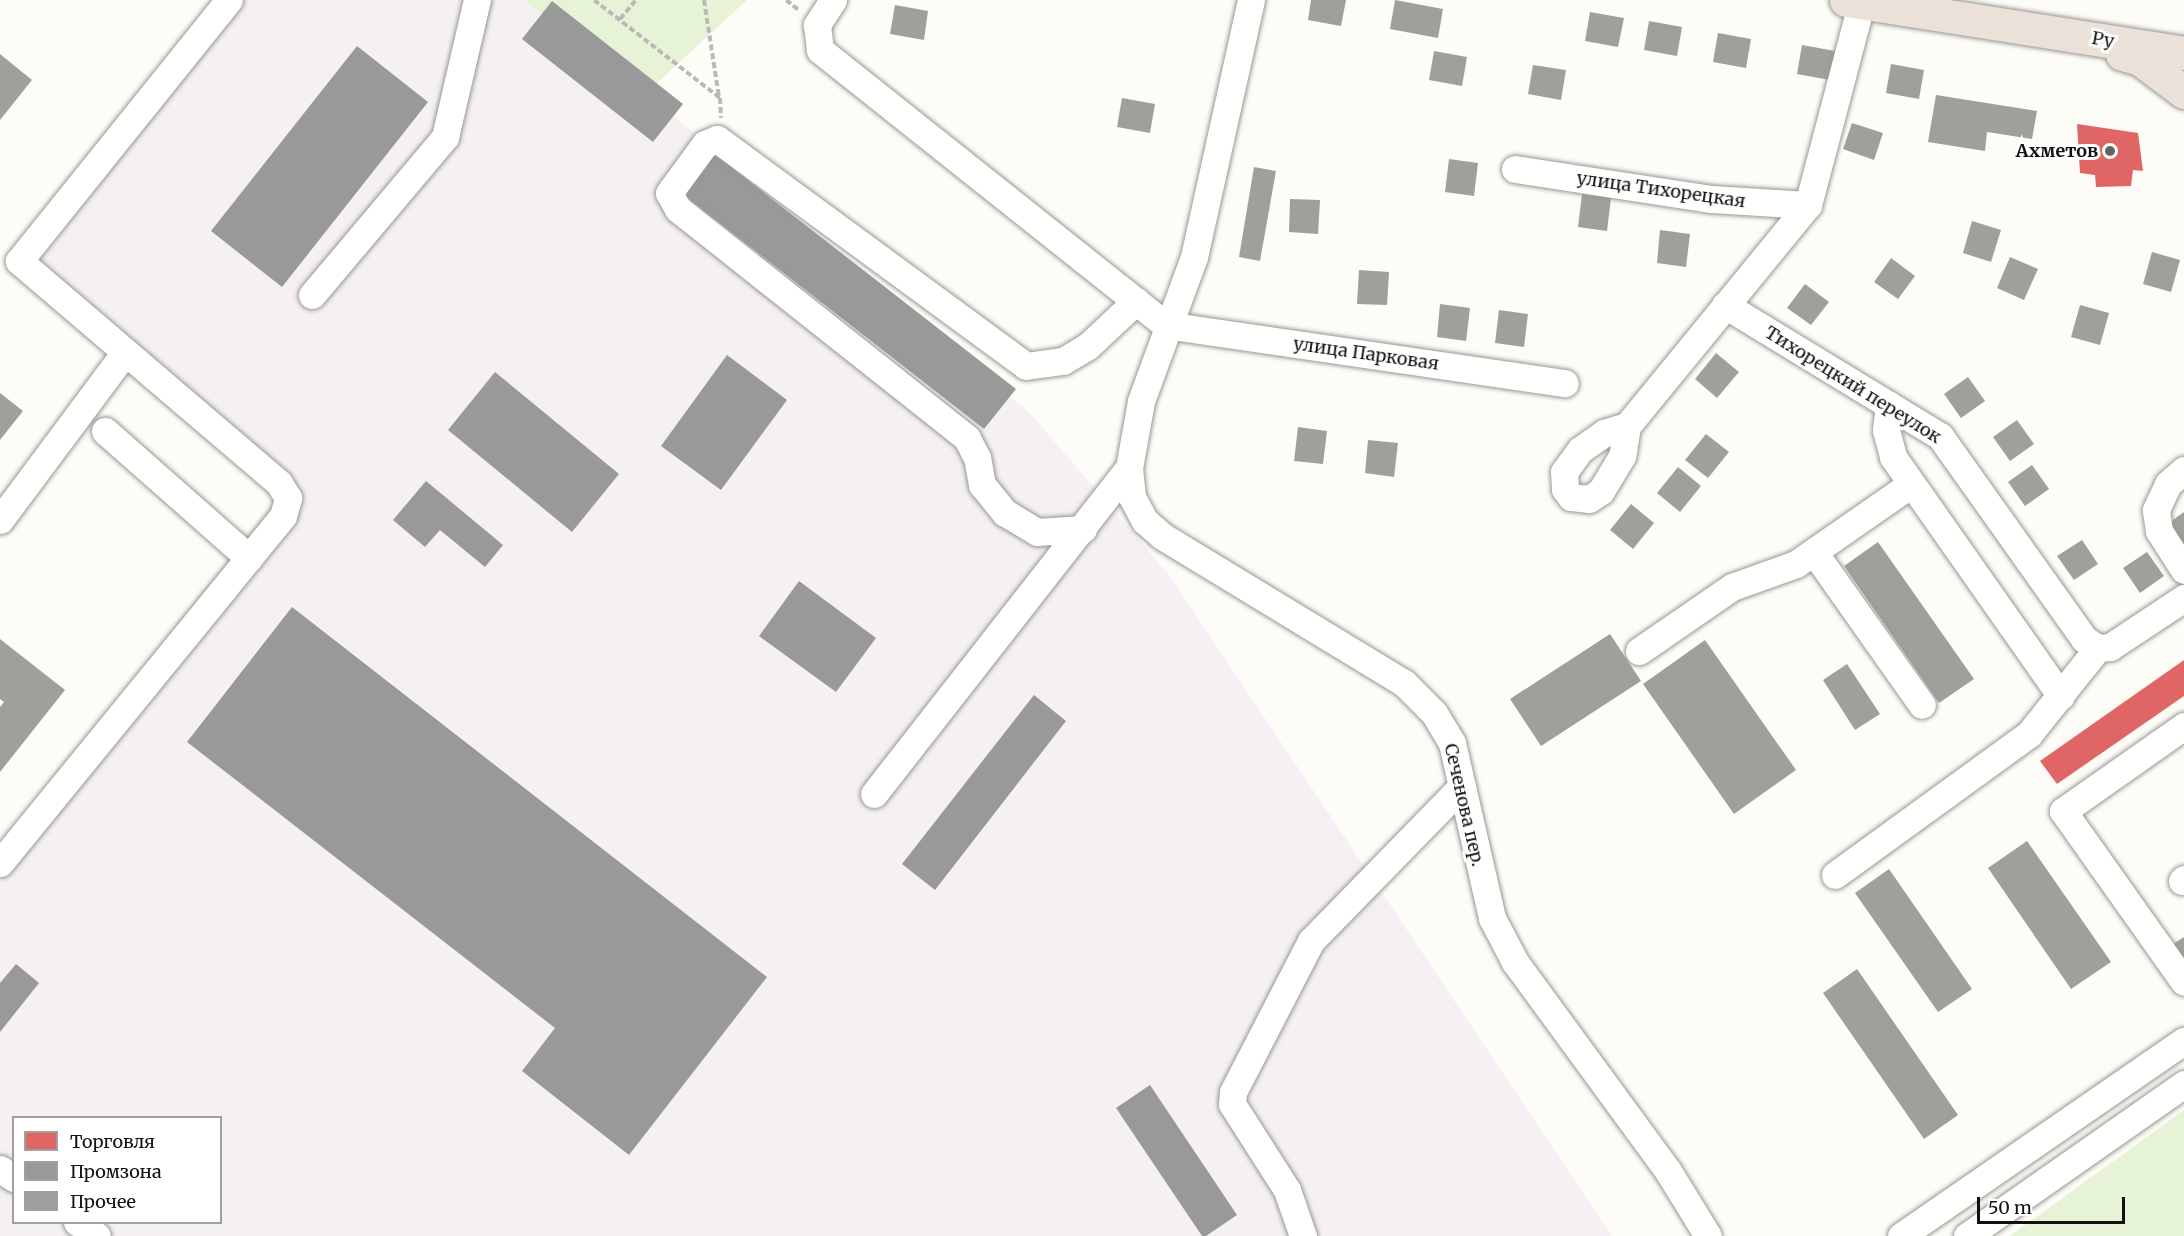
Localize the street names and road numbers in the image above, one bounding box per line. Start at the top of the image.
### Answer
street label: Ру [2090,27,2116,53]
street label: улица Тихорецкая [1575,167,1747,213]
street label: Тихорецкий переулок [1761,322,1945,448]
street label: улица Парковая [1292,333,1440,375]
street label: Сеченова пер. [1439,742,1489,868]

